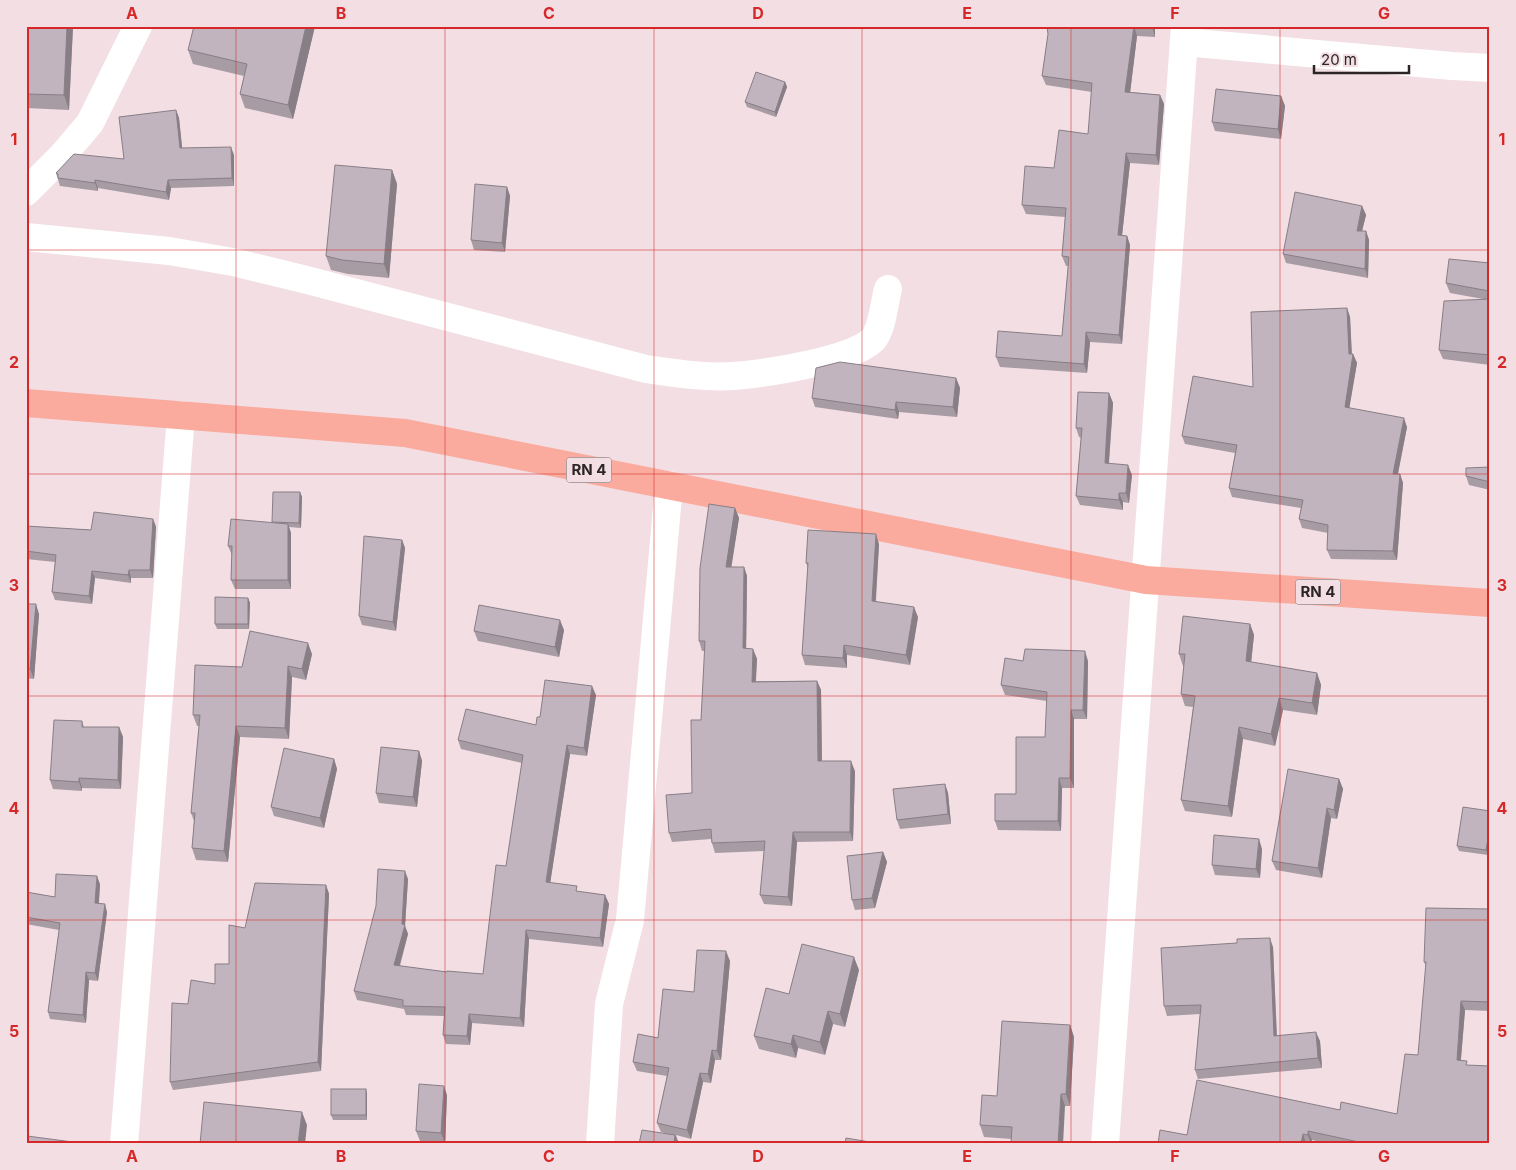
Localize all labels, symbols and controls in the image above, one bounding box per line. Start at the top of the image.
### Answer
text: A [126,3,138,23]
text: B [336,3,346,23]
text: C [543,3,555,23]
text: D [752,3,764,23]
text: E [962,3,972,23]
text: F [1170,3,1180,23]
text: G [1378,3,1390,23]
scale bar [1314,42,1408,74]
text: 20 m [1321,50,1357,69]
text: 1 [11,129,17,149]
text: 1 [1499,129,1505,149]
text: 2 [9,352,19,372]
text: 2 [1497,352,1507,372]
road number: RN 4 [566,458,612,482]
text: 3 [9,575,19,595]
text: 3 [1497,575,1507,595]
road number: RN 4 [1296,580,1340,604]
text: 4 [9,798,20,818]
text: 4 [1497,798,1508,818]
text: 5 [9,1021,19,1041]
text: 5 [1497,1021,1507,1041]
text: A [126,1146,138,1166]
text: B [336,1146,346,1166]
text: C [543,1146,555,1166]
text: D [752,1146,764,1166]
text: E [962,1146,972,1166]
text: F [1170,1146,1180,1166]
text: G [1378,1146,1390,1166]

